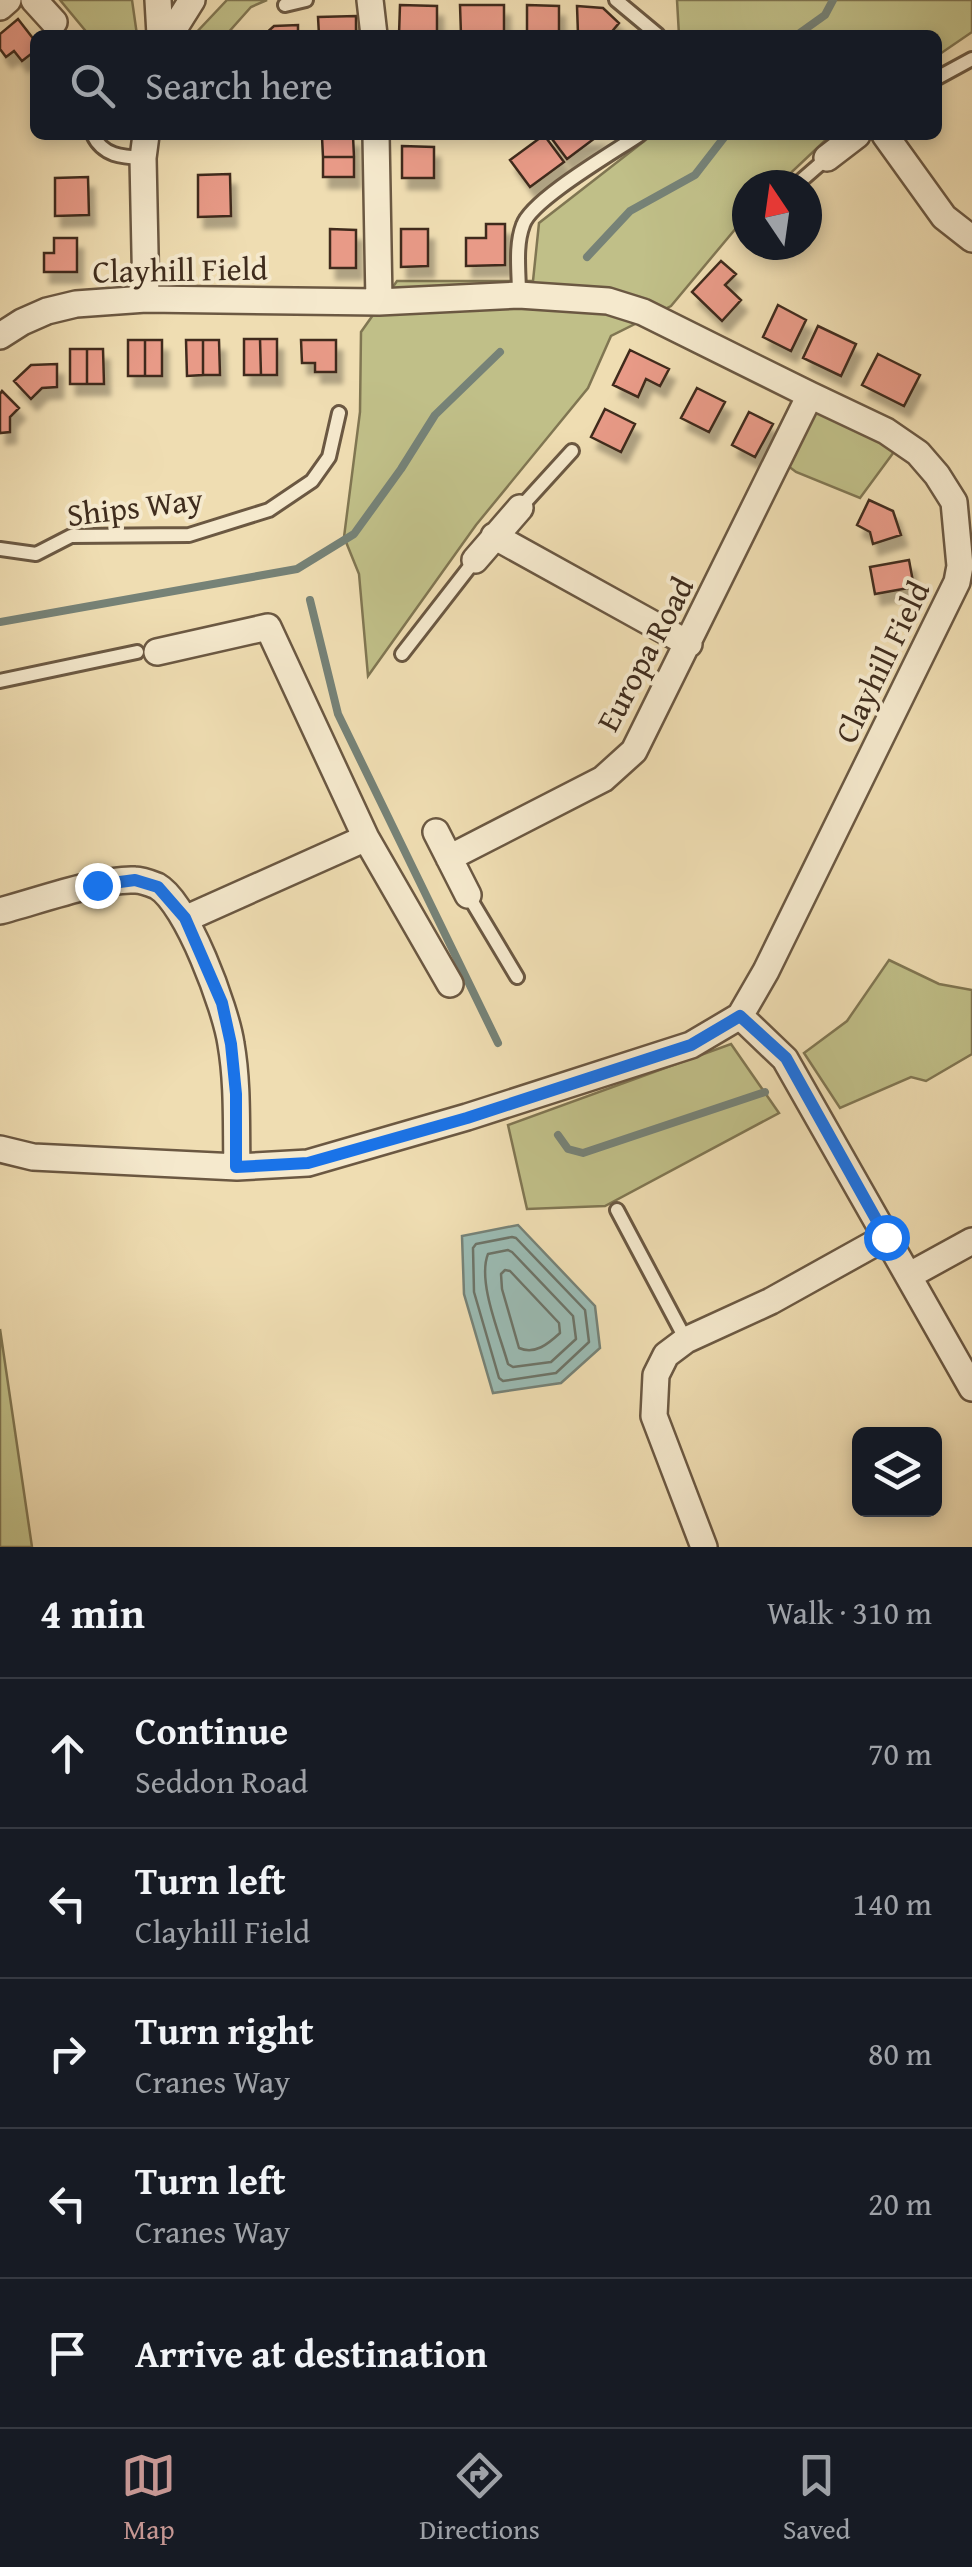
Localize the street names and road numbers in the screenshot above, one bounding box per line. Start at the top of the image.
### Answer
street label: Clayhill Field [92,244,268,295]
street label: Ships Way [64,475,206,538]
street label: Europa Road [584,568,705,739]
street label: Clayhill Field [822,573,941,751]

